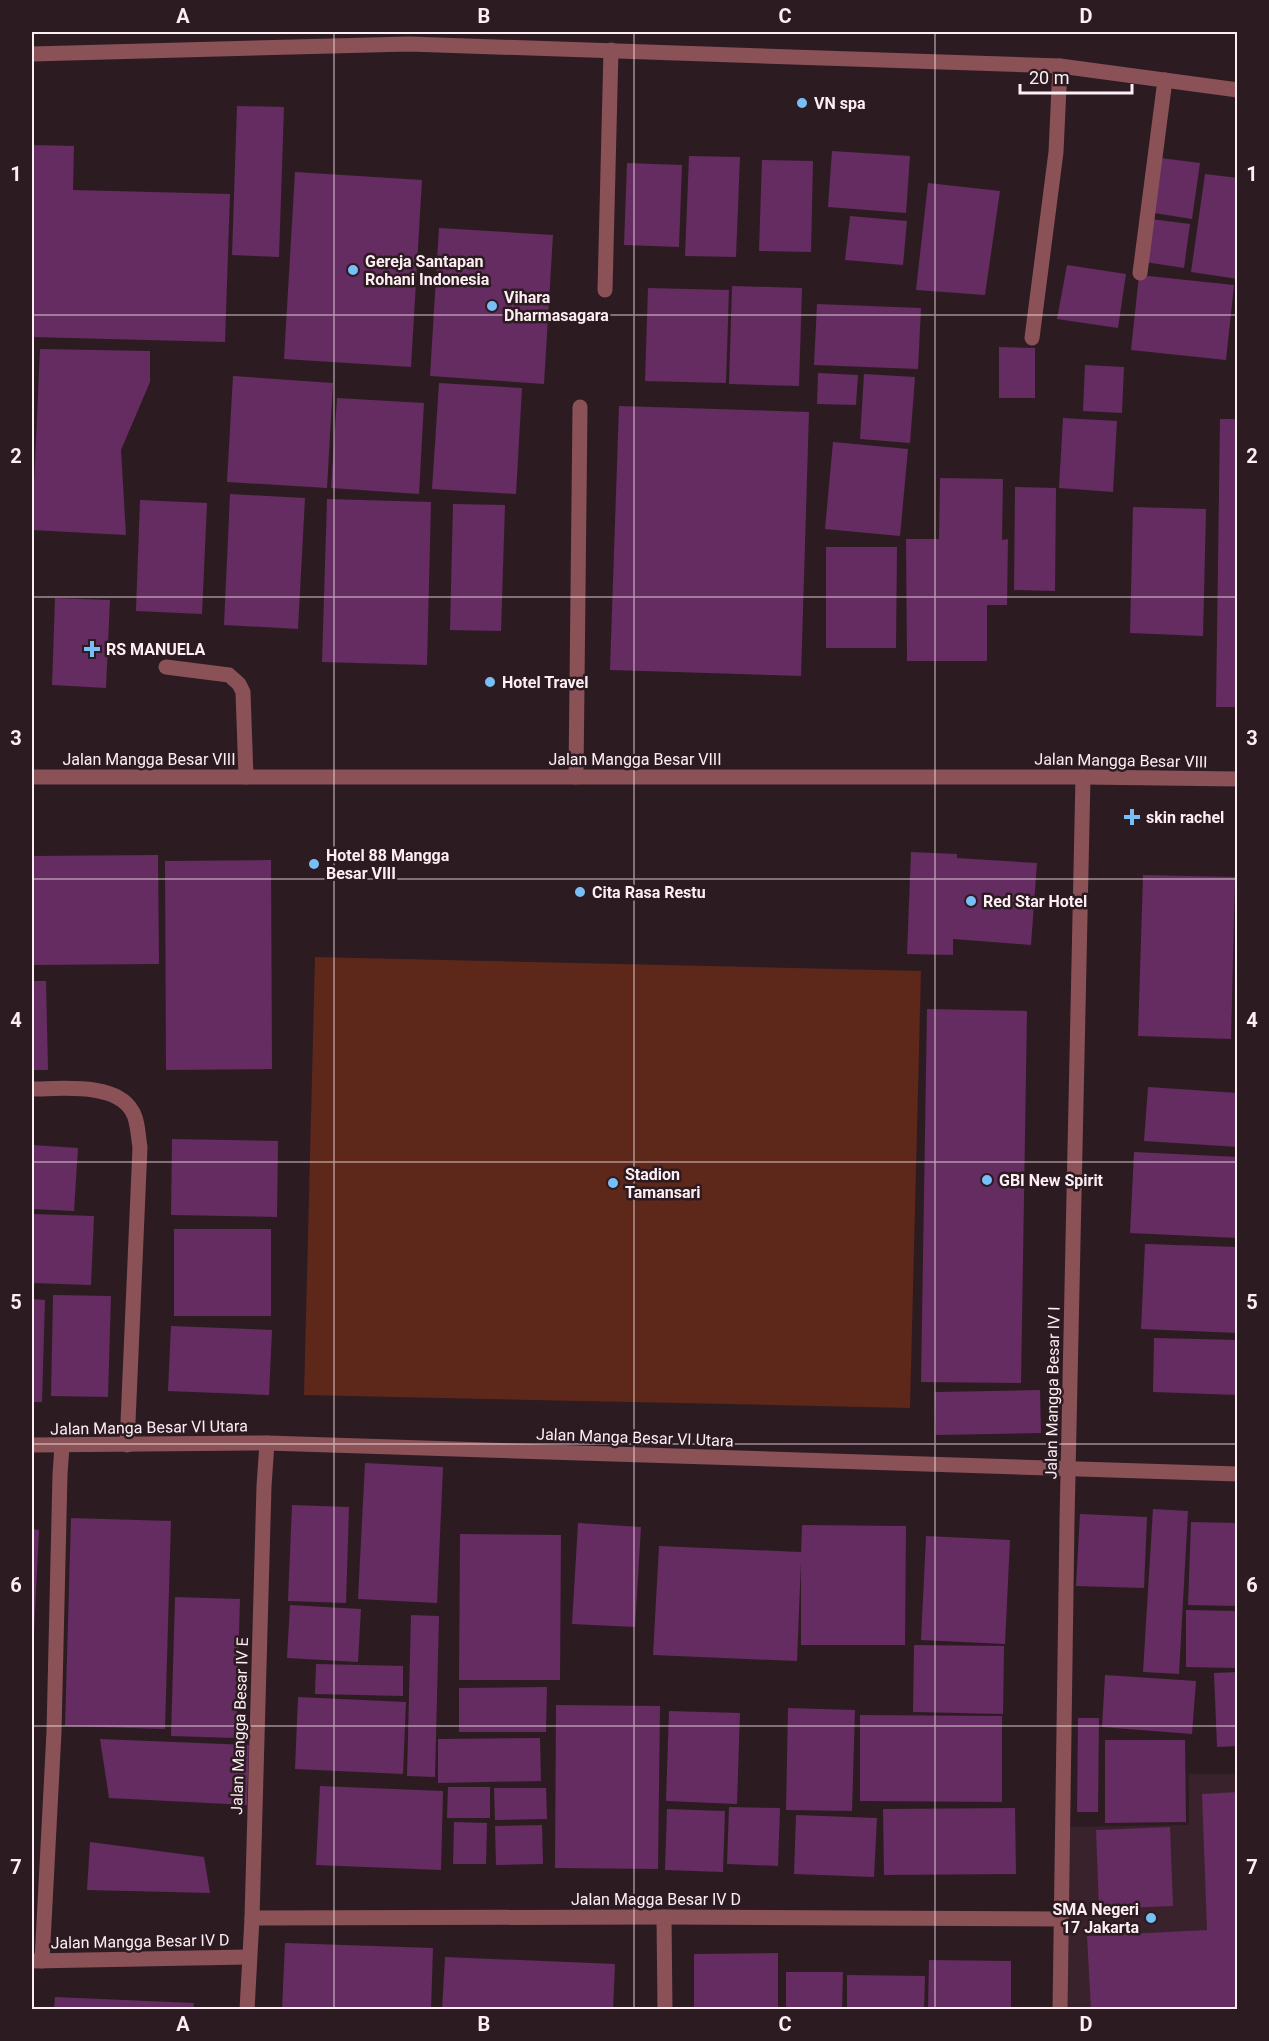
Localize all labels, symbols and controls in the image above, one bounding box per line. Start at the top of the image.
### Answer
text: A [176,4,190,28]
text: B [478,4,490,28]
text: C [778,4,792,28]
text: D [1080,4,1093,28]
scale bar [1020,57,1132,95]
text: 20 m [1029,67,1069,88]
place label: VN spa [814,94,866,113]
marker: VN spa [795,96,809,110]
text: 1 [10,162,22,186]
text: 1 [1246,162,1258,186]
place label: Gereja Santapan Rohani Indonesia [365,252,490,289]
marker: Gereja Santapan Rohani Indonesia [346,263,360,277]
place label: Vihara Dharmasagara [504,288,609,325]
marker: Vihara Dharmasagara [485,299,499,313]
text: 2 [10,444,22,468]
text: 2 [1246,444,1258,468]
marker: RS MANUELA [83,640,101,658]
place label: RS MANUELA [106,640,206,659]
place label: Hotel Travel [502,673,588,692]
marker: Hotel Travel [483,675,497,689]
text: 3 [10,726,22,750]
text: 3 [1246,726,1258,750]
street label: Jalan Mangga Besar VIII [1034,749,1208,772]
street label: Jalan Mangga Besar VIII [62,750,236,769]
street label: Jalan Mangga Besar VIII [548,750,722,769]
marker: skin rachel [1123,808,1141,826]
place label: skin rachel [1146,808,1224,827]
place label: Hotel 88 Mangga Besar VIII [326,846,450,883]
marker: Hotel 88 Mangga Besar VIII [307,857,321,871]
place label: Cita Rasa Restu [592,883,706,902]
marker: Cita Rasa Restu [573,885,587,899]
place label: Red Star Hotel [983,892,1087,911]
marker: Red Star Hotel [964,894,978,908]
text: 4 [10,1008,22,1032]
text: 4 [1246,1008,1258,1032]
place label: Stadion Tamansari [625,1165,701,1202]
place label: GBI New Spirit [999,1171,1104,1190]
marker: GBI New Spirit [980,1173,994,1187]
marker: Stadion Tamansari [606,1176,620,1190]
text: 5 [10,1290,22,1314]
text: 5 [1246,1290,1258,1314]
street label: Jalan Mangga Besar IV I [1041,1306,1064,1480]
street label: Jalan Manga Besar VI Utara [50,1416,248,1439]
street label: Jalan Manga Besar VI Utara [536,1425,734,1450]
text: 6 [10,1573,22,1597]
text: 6 [1246,1573,1258,1597]
street label: Jalan Mangga Besar IV E [227,1637,252,1815]
text: 7 [10,1855,22,1879]
text: 7 [1246,1855,1258,1879]
street label: Jalan Magga Besar IV D [571,1890,741,1909]
place label: SMA Negeri 17 Jakarta [1052,1900,1139,1937]
marker: SMA Negeri 17 Jakarta [1144,1911,1158,1925]
street label: Jalan Mangga Besar IV D [50,1930,230,1953]
text: A [176,2012,190,2036]
text: B [478,2012,490,2036]
text: C [778,2012,792,2036]
text: D [1080,2012,1093,2036]

